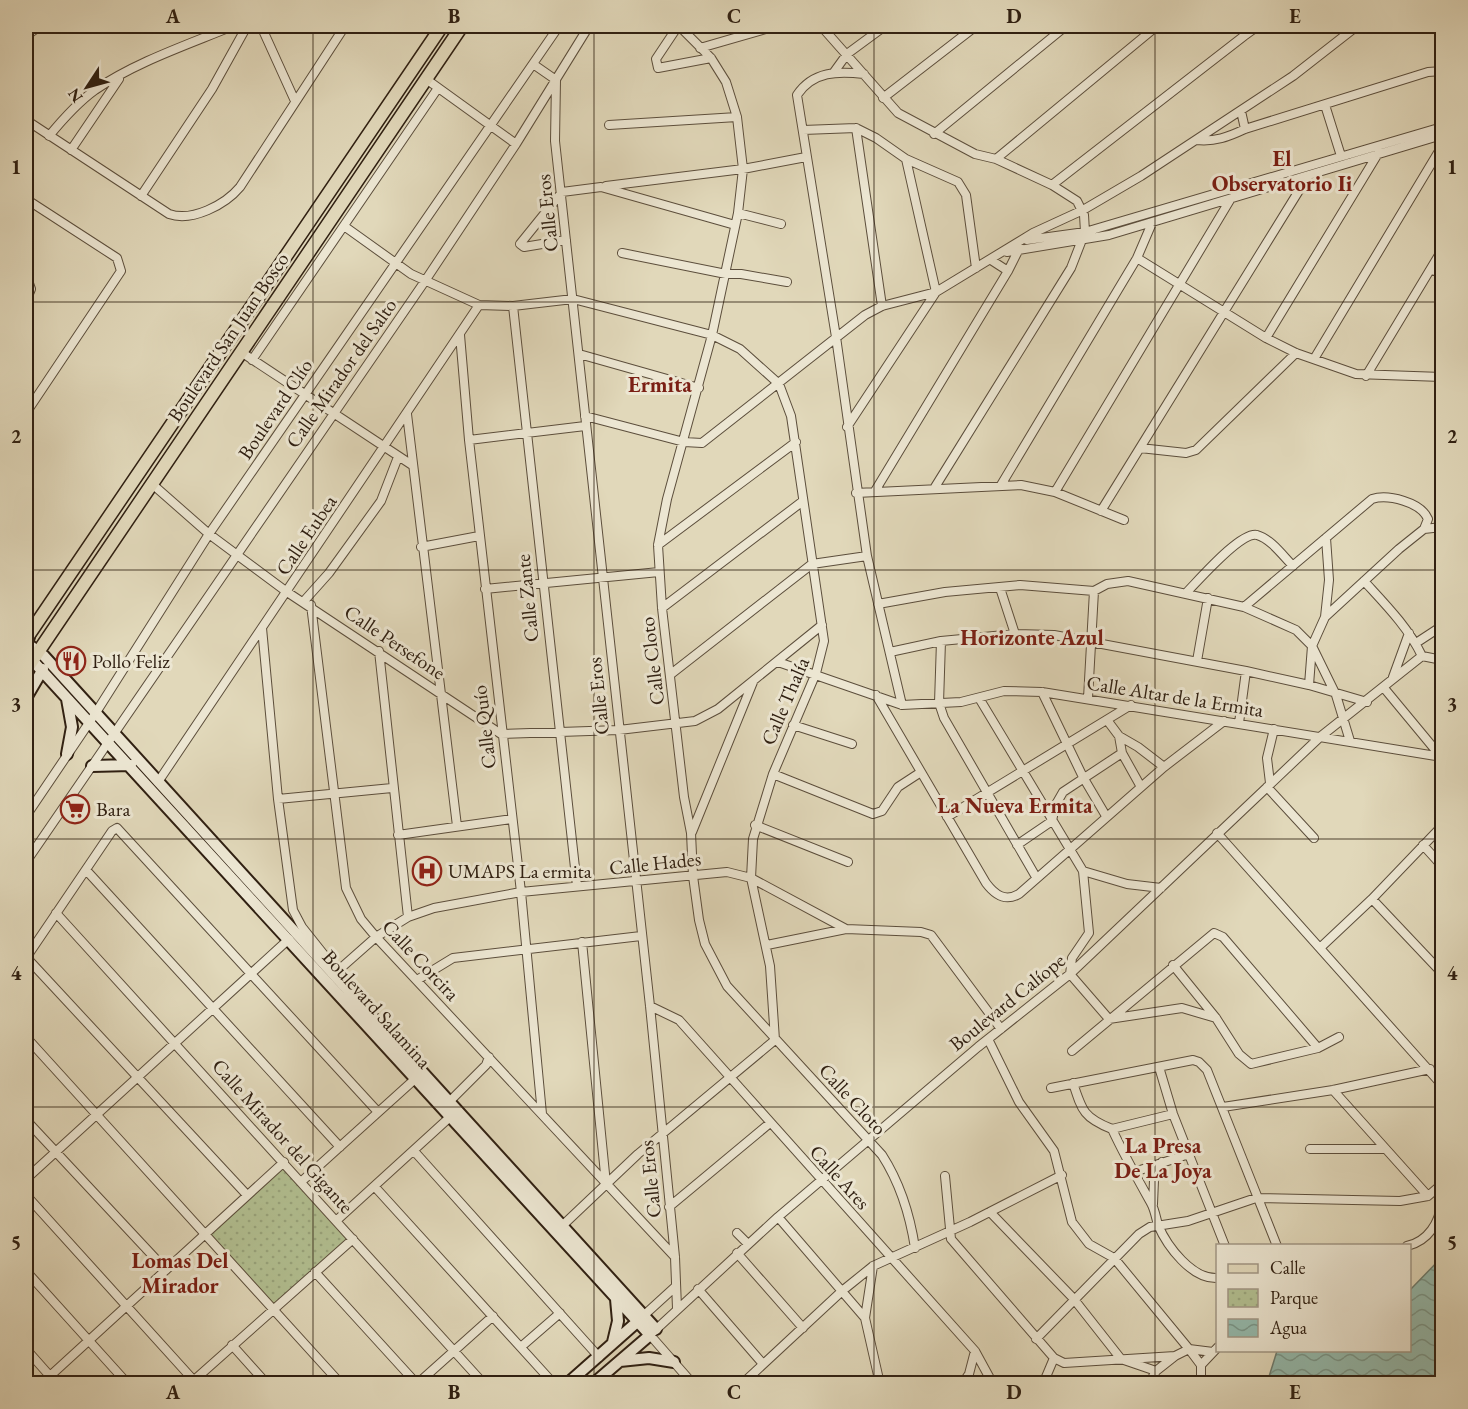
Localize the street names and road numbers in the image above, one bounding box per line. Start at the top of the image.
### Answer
street label: Calle Eros [530,173,564,253]
street label: Boulevard San Juan Bosco [161,247,295,427]
street label: Calle Mirador del Salto [280,293,402,453]
street label: Boulevard Clío [232,354,318,464]
street label: Calle Eubea [270,490,342,580]
street label: Calle Zante [509,553,545,643]
street label: Calle Persefone [339,599,451,685]
street label: Calle Cloto [634,615,670,707]
street label: Calle Thalía [755,653,815,749]
street label: Calle Eros [581,656,615,736]
street label: Calle Altar de la Ermita [1085,669,1265,723]
street label: Calle Quío [466,684,502,770]
street label: Calle Hades [608,845,702,881]
street label: Calle Corcira [377,914,465,1006]
street label: Boulevard Salamina [317,944,437,1074]
street label: Boulevard Calíope [944,947,1071,1057]
street label: Calle Mirador del Gigante [207,1053,359,1219]
street label: Calle Cloto [813,1058,893,1140]
street label: Calle Eros [633,1139,667,1219]
street label: Calle Ares [804,1139,876,1215]

